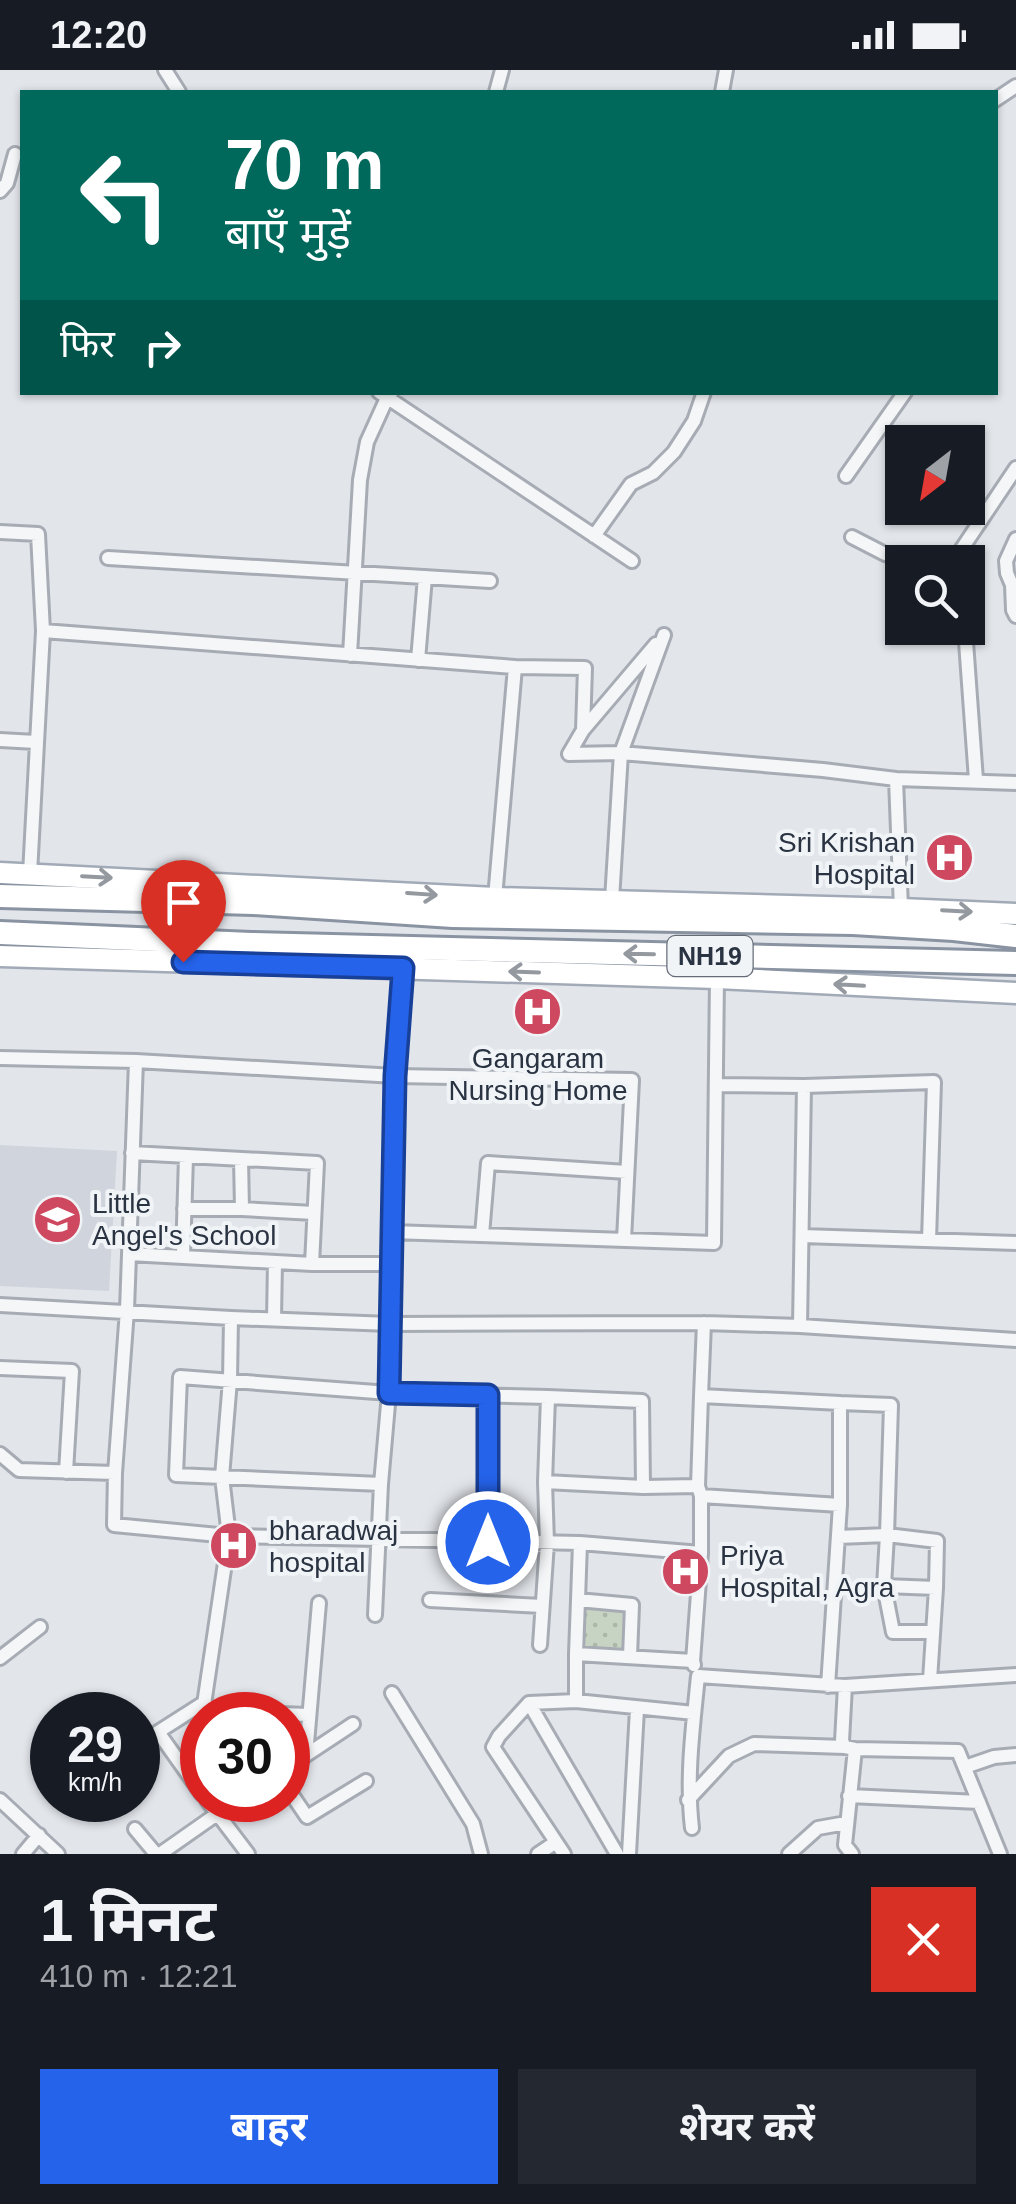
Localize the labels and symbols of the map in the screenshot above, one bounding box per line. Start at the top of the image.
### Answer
north arrow [885,425,985,525]
place label: Sri Krishan Hospital [778,827,915,890]
hospital icon: Sri Krishan Hospital [924,832,976,884]
pin [141,860,226,963]
one-way arrow [81,868,113,887]
one-way arrow [405,885,438,904]
one-way arrow [940,902,972,921]
road number: NH19 [668,936,752,976]
one-way arrow [623,945,655,964]
one-way arrow [508,962,540,981]
one-way arrow [833,975,865,994]
hospital icon: Gangaram Nursing Home [512,985,564,1037]
place label: Gangaram Nursing Home [449,1043,627,1106]
place label: Little Angel's School [92,1188,276,1251]
school or university icon: Little Angel's School [31,1193,83,1245]
position arrow [436,1490,540,1594]
place label: bharadwaj hospital [269,1515,398,1578]
hospital icon: bharadwaj hospital [208,1520,260,1572]
place label: Priya Hospital, Agra [720,1540,895,1603]
hospital icon: Priya Hospital, Agra [659,1545,711,1597]
speed limit sign: 30 [180,1692,310,1822]

